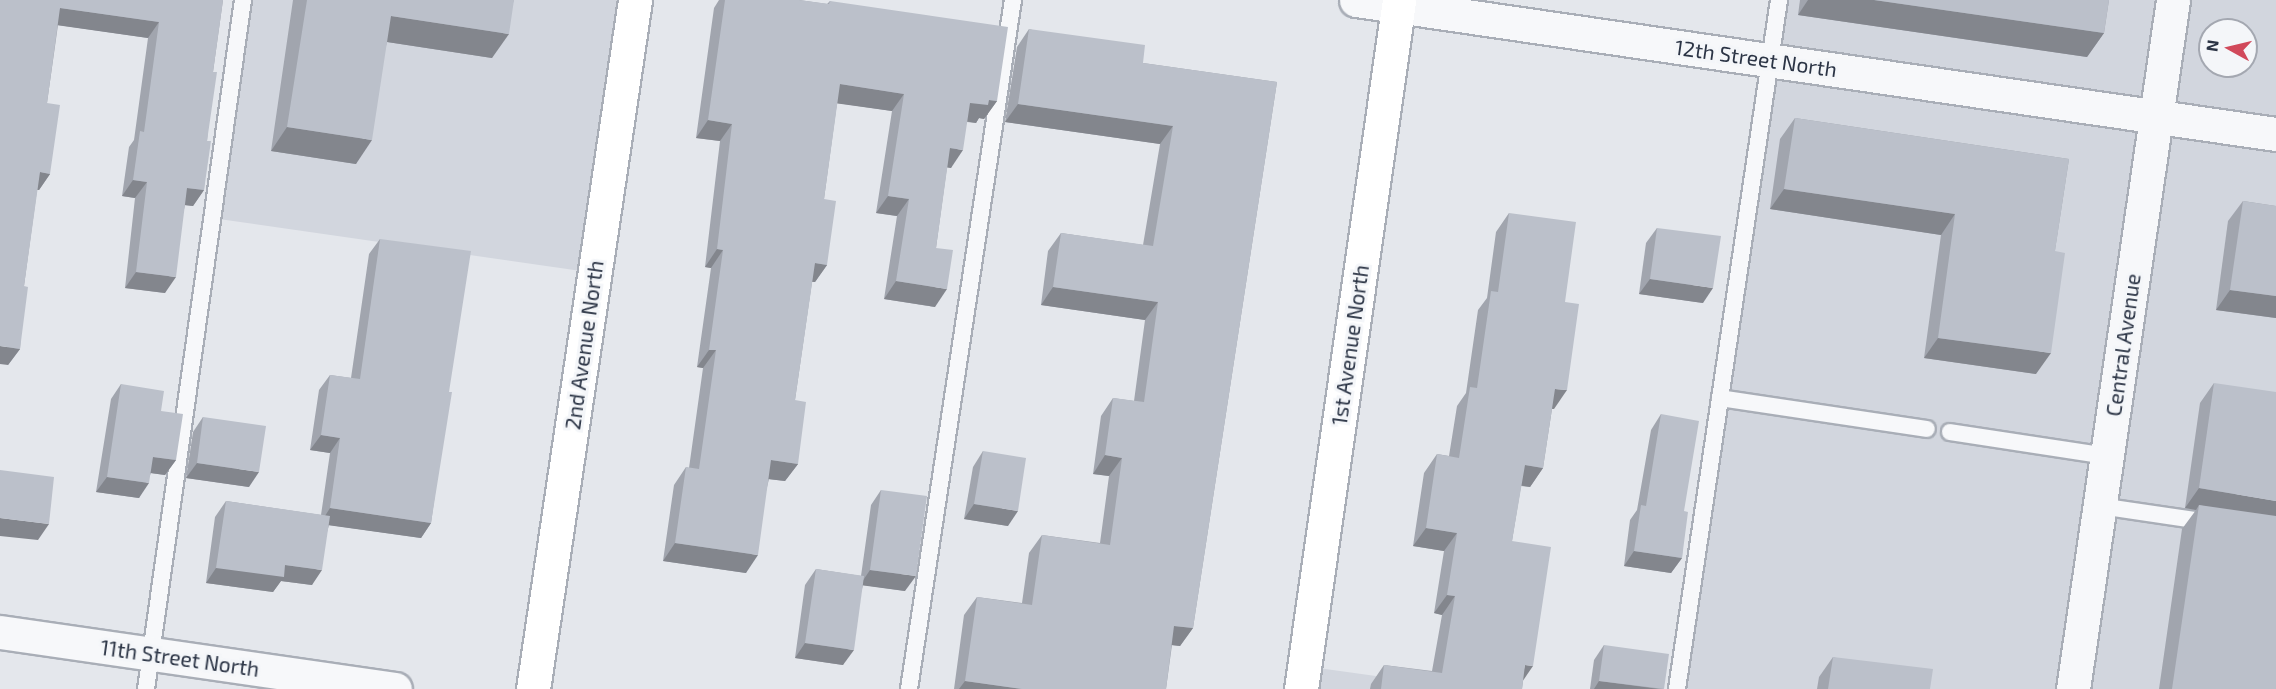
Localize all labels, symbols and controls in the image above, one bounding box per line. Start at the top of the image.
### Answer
north arrow [2198,18,2258,78]
street label: 12th Street North [1673,34,1839,82]
text: N [2201,39,2222,53]
street label: 2nd Avenue North [560,259,608,431]
street label: 1st Avenue North [1326,263,1374,427]
street label: Central Avenue [2100,272,2146,418]
street label: 11th Street North [99,634,261,682]

